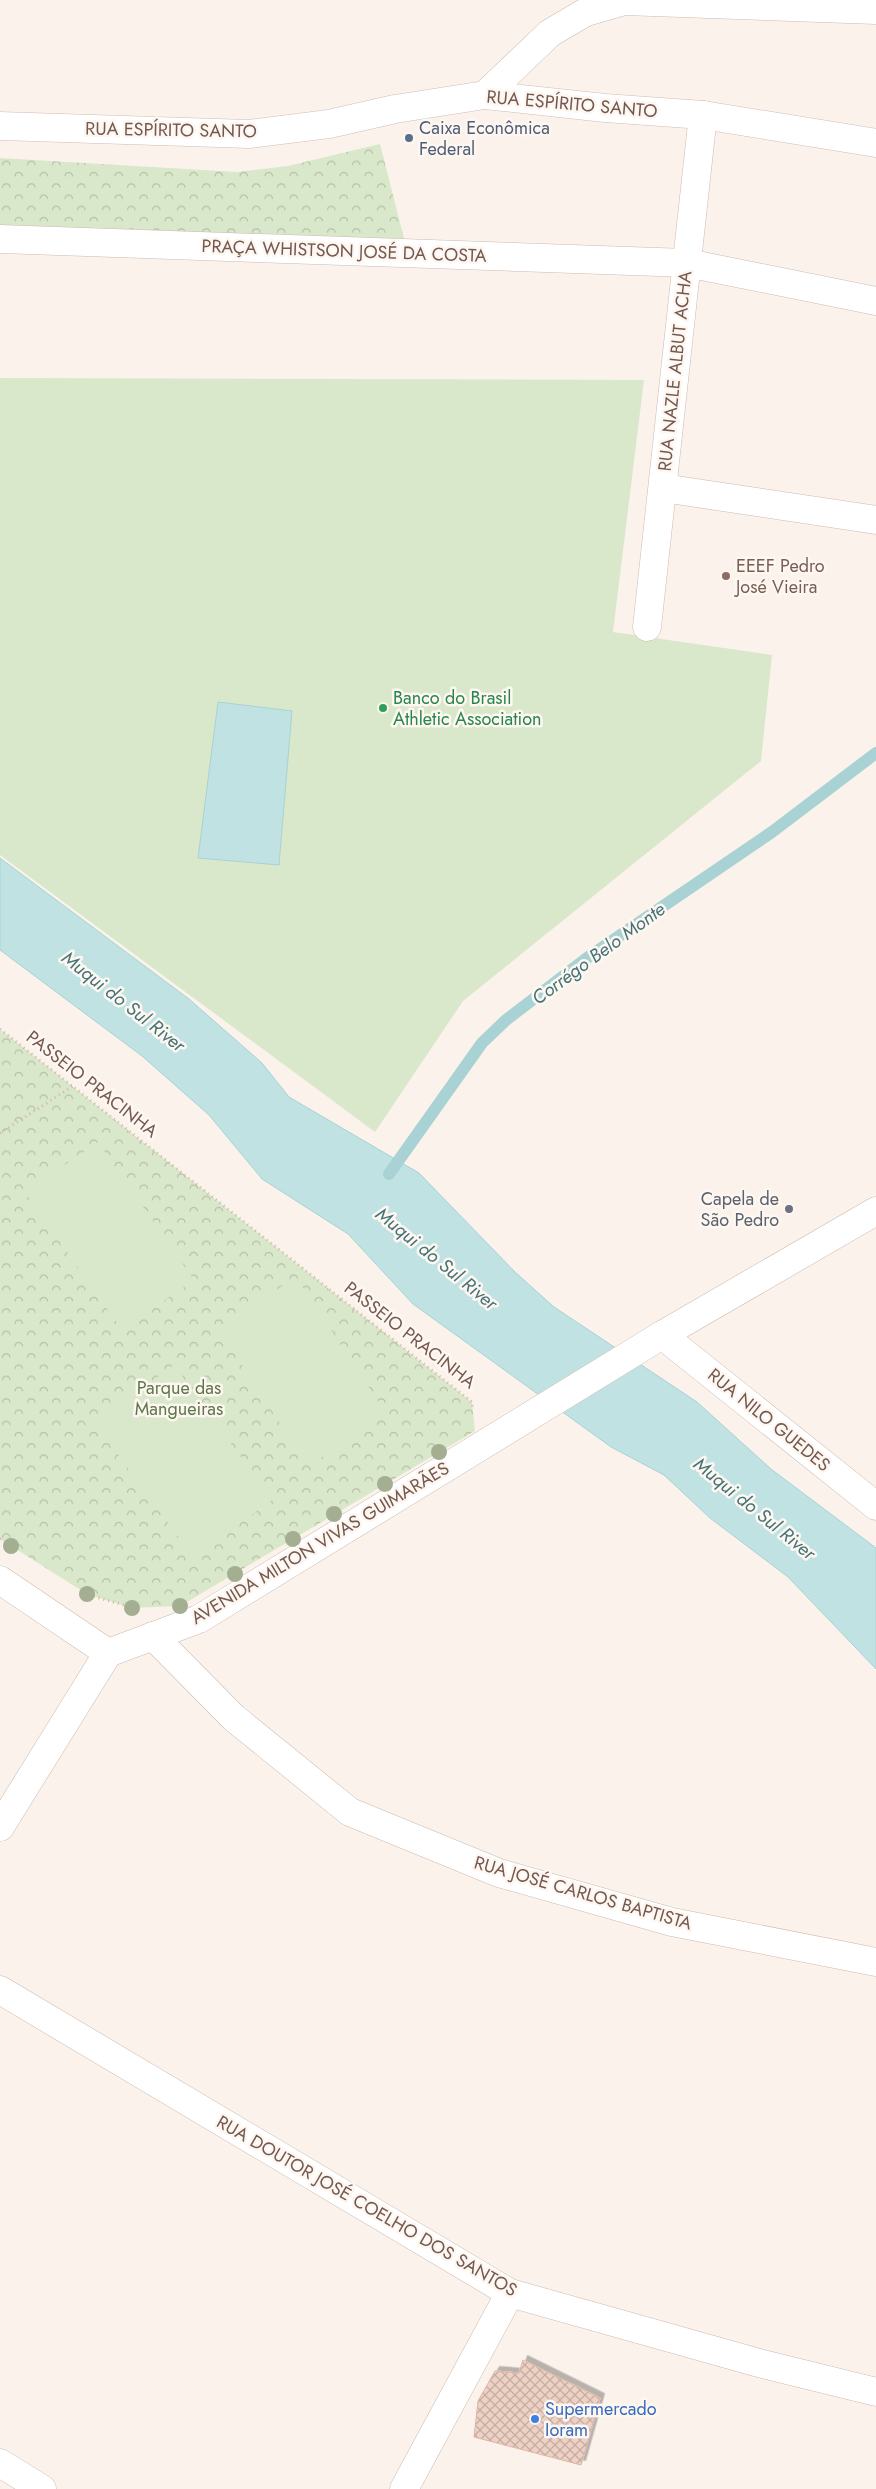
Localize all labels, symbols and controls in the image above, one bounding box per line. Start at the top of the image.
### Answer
street label: RUA ESPÍRITO SANTO [485,84,659,124]
place label: Caixa Econômica Federal [419,115,550,162]
street label: RUA ESPÍRITO SANTO [85,116,257,144]
marker: Caixa Econômica Federal [403,132,415,144]
street label: PRAÇA WHISTSON JOSÉ DA COSTA [201,233,487,269]
street label: RUA NAZLE ALBUT ACHA [652,270,698,472]
place label: EEEF Pedro José Vieira [734,553,825,600]
marker: EEEF Pedro José Vieira [720,570,732,582]
place label: Banco do Brasil Athletic Association [393,685,542,732]
marker: Banco do Brasil Athletic Association [377,702,389,714]
water label: Corrégo Belo Monte [526,895,671,1011]
water label: Muqui do Sul River [56,945,192,1059]
street label: PASSEIO PRACINHA [21,1024,163,1144]
place label: Capela de São Pedro [701,1186,779,1233]
water label: Muqui do Sul River [370,1201,505,1317]
marker: Capela de São Pedro [783,1203,795,1215]
street label: PASSEIO PRACINHA [339,1275,481,1395]
street label: RUA NILO GUEDES [702,1362,836,1478]
park label: Parque das Mangueiras [135,1375,223,1422]
water label: Muqui do Sul River [688,1451,823,1567]
street label: AVENIDA MILTON VIVAS GUIMARÃES [186,1455,454,1631]
street label: RUA JOSÉ CARLOS BAPTISTA [471,1849,695,1937]
street label: RUA DOUTOR JOSÉ COELHO DOS SANTOS [212,2109,522,2303]
place label: Supermercado Ioram [545,2396,657,2443]
marker: Supermercado Ioram [529,2413,541,2425]

